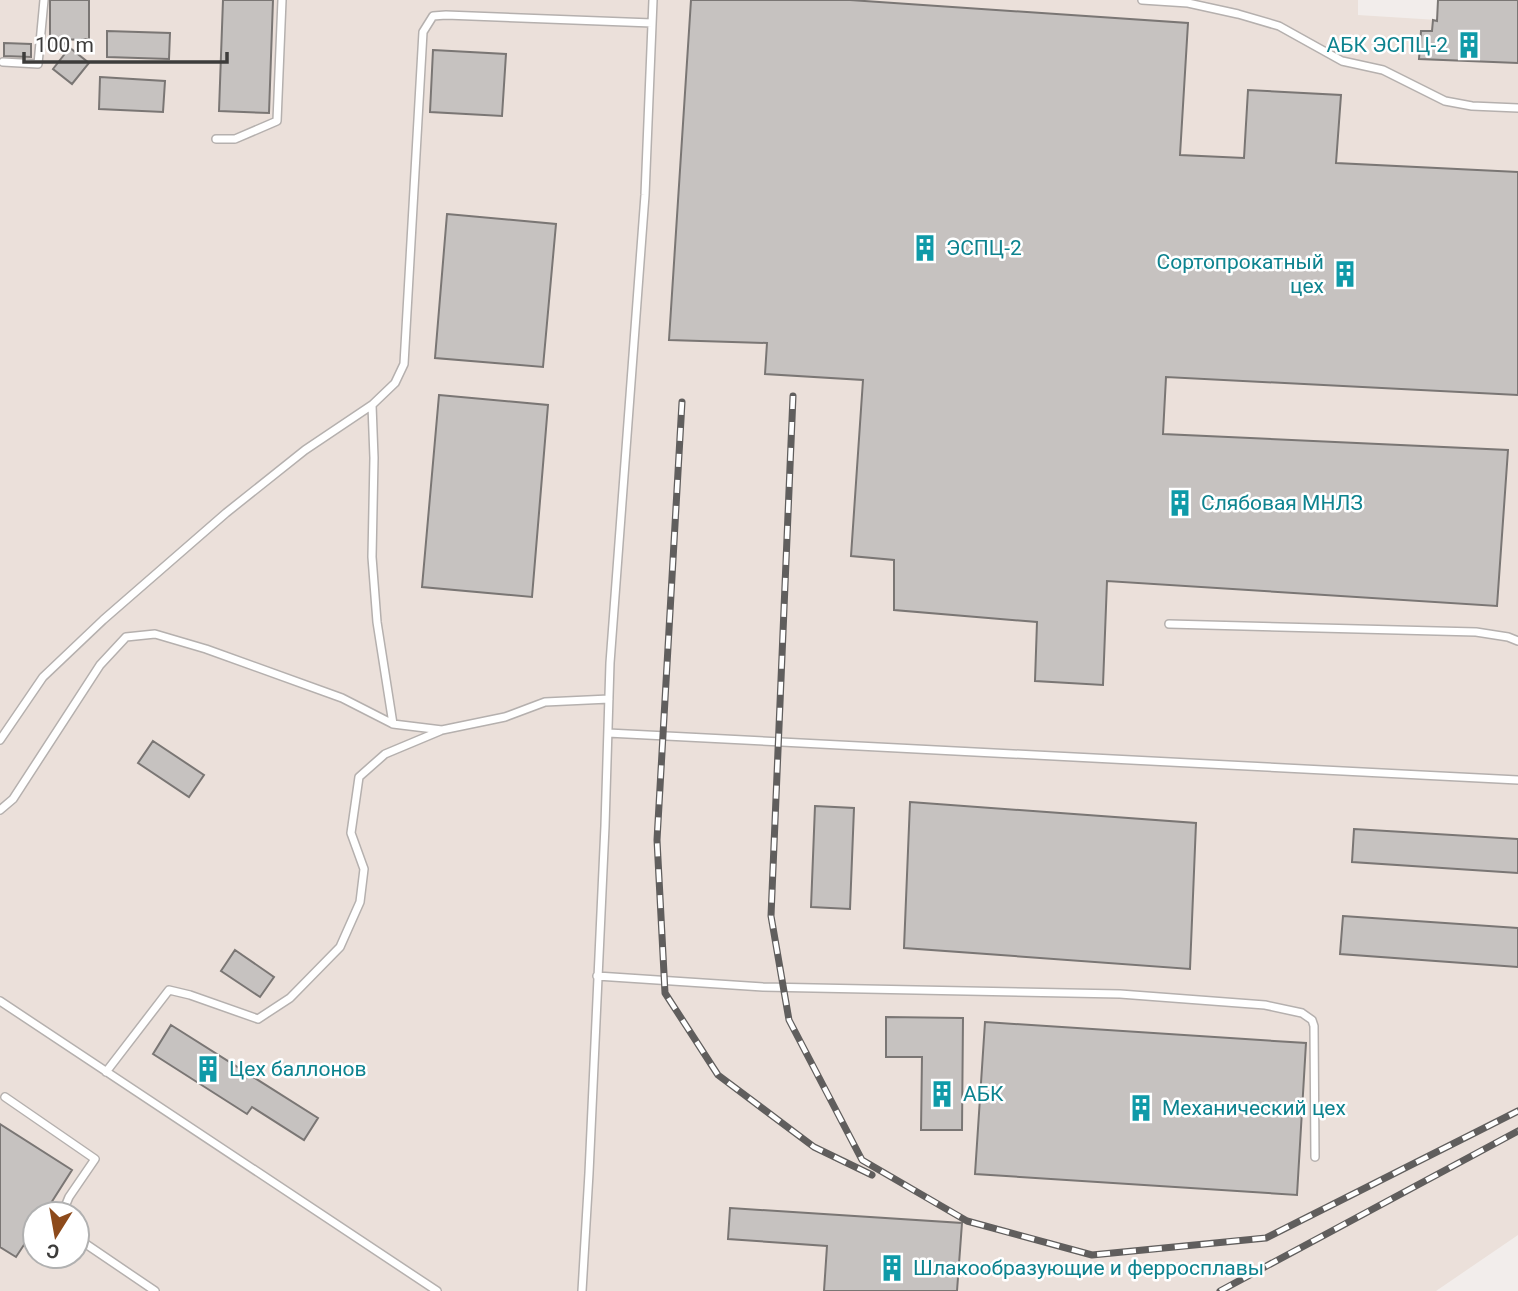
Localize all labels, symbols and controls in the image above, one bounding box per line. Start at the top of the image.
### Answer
scale bar [24,21,228,65]
building icon: АБК ЭСПЦ-2 [1454,30,1484,60]
text: 100 m [35,33,94,57]
place label: АБК ЭСПЦ-2 [1327,33,1448,57]
building icon: ЭСПЦ-2 [910,233,940,263]
place label: ЭСПЦ-2 [946,236,1022,260]
place label: Сортопрокатный цех [1157,250,1324,298]
building icon: Сортопрокатный цех [1330,259,1360,289]
building icon: Слябовая МНЛЗ [1165,488,1195,518]
place label: Слябовая МНЛЗ [1201,491,1363,515]
building icon: Цех баллонов [193,1054,223,1084]
place label: Цех баллонов [229,1057,367,1081]
building icon: АБК [927,1079,957,1109]
place label: АБК [963,1082,1004,1106]
building icon: Механический цех [1126,1093,1156,1123]
place label: Механический цех [1162,1096,1346,1120]
north arrow [21,1200,91,1270]
text: С [45,1239,61,1264]
building icon: Шлакообразующие и ферросплавы [877,1253,907,1283]
place label: Шлакообразующие и ферросплавы [913,1256,1264,1280]

